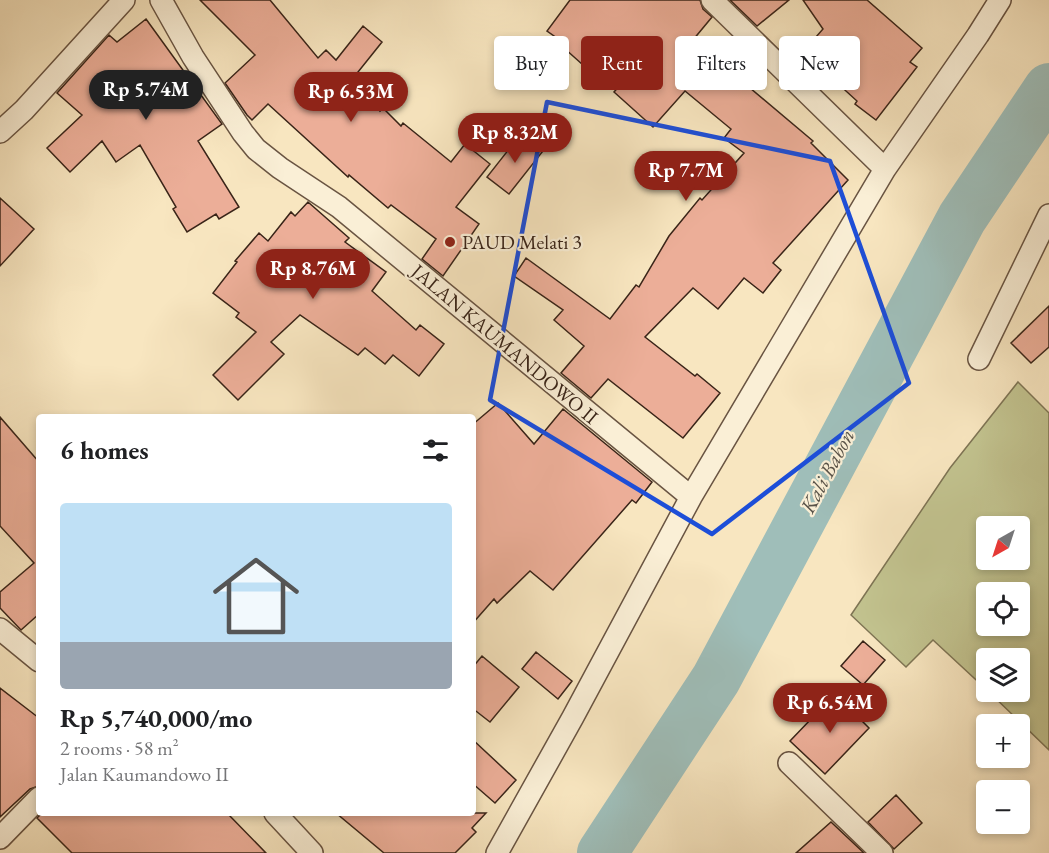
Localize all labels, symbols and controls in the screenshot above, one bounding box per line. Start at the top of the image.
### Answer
chip: Buy [494,36,569,90]
chip: Rent [581,36,663,90]
chip: Filters [675,36,767,90]
chip: New [779,36,860,90]
pin: Rp 5.74M [84,70,208,121]
pin: Rp 6.53M [289,72,413,123]
text: Rp 5.74M [103,76,189,102]
text: Rp 6.53M [308,78,394,104]
pin: Rp 8.32M [453,113,577,164]
text: Rp 8.32M [472,119,558,145]
pin: Rp 7.7M [631,151,741,202]
text: Rp 7.7M [648,157,724,183]
place label: PAUD Melati 3 [462,229,582,255]
marker: PAUD Melati 3 [443,235,457,249]
pin: Rp 8.76M [251,249,375,300]
text: Rp 8.76M [270,255,356,281]
street label: JALAN KAUMANDOWO II [405,257,604,430]
water label: Kali Babon [793,424,860,519]
text: 6 homes [60,433,149,467]
icon: filters [419,434,452,467]
north arrow [976,516,1030,570]
map controls [976,516,1030,834]
icon: home [202,542,310,650]
button: locate [976,582,1030,636]
button: layers [976,648,1030,702]
pin: Rp 6.54M [768,683,892,734]
text: Rp 6.54M [787,689,873,715]
text: Rp 5,740,000/mo [60,701,252,735]
button: + [976,714,1030,768]
text: 2 rooms · 58 m² [60,735,179,761]
text: Jalan Kaumandowo II [60,761,229,787]
button: − [976,780,1030,834]

